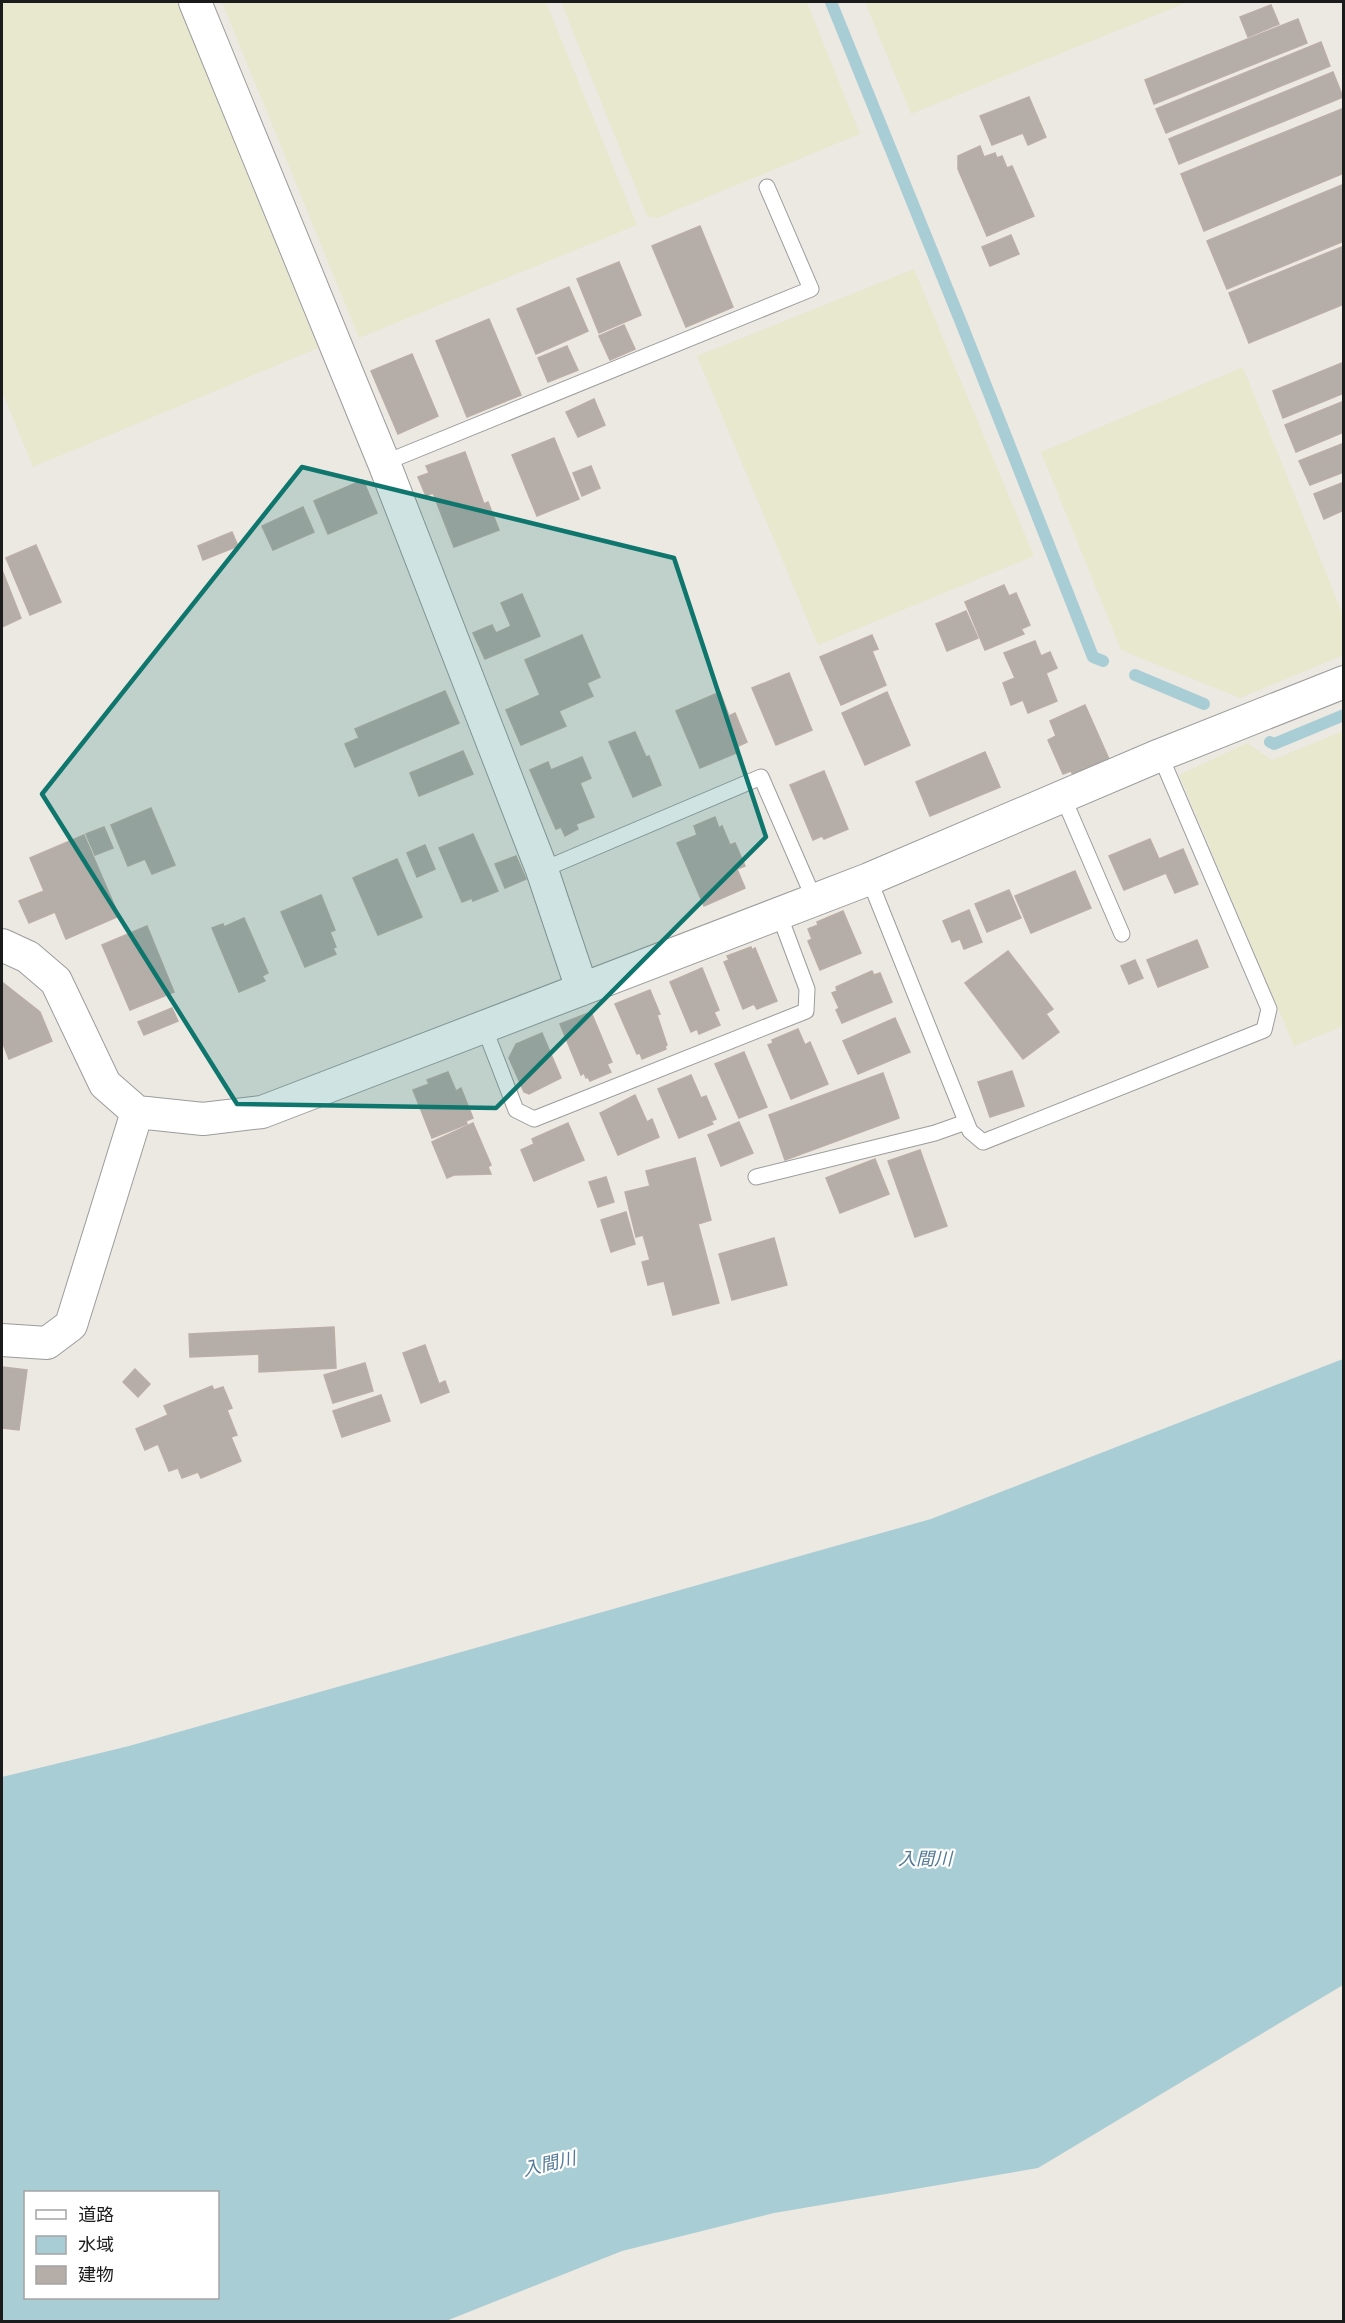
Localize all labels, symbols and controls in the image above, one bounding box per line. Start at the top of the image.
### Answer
water label: 入間川 [898,1847,954,1869]
water label: 入間川 [520,2146,580,2180]
legend [24,2191,219,2299]
text: 道路 [78,2203,114,2225]
text: 水域 [78,2233,114,2255]
text: 建物 [78,2263,114,2285]

